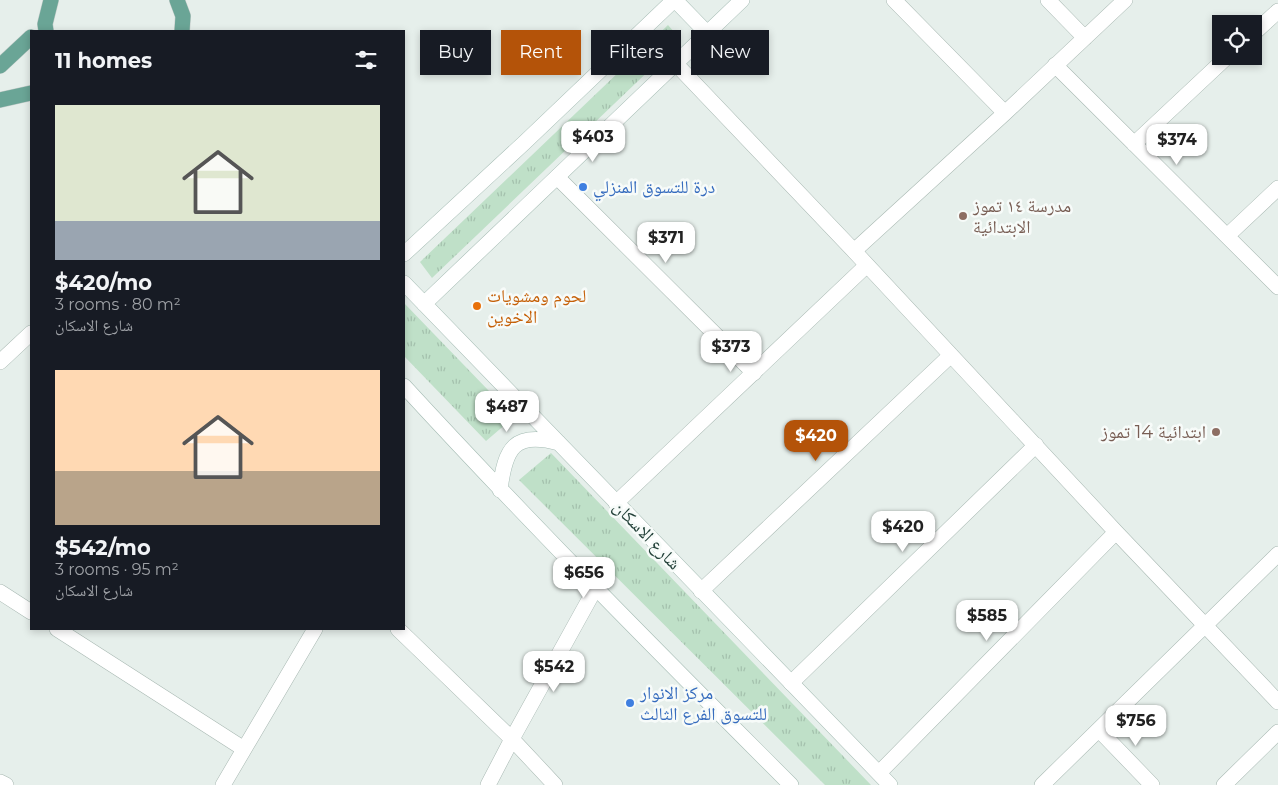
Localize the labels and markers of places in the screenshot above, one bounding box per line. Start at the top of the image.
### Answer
pin: $403 [563,120,623,163]
pin: $374 [1147,124,1207,166]
place label: درة للتسوق المنزلي [593,176,715,202]
marker: درة للتسوق المنزلي [577,181,589,193]
place label: مدرسة ١٤ تموز الابتدائية [972,195,1071,238]
marker: مدرسة ١٤ تموز الابتدائية [957,210,969,222]
pin: $371 [636,222,696,264]
place label: لحوم ومشويات الاخوين [487,285,586,328]
marker: لحوم ومشويات الاخوين [471,300,483,312]
pin: $373 [701,330,761,373]
pin: $487 [477,390,537,433]
pin: $420 [786,420,846,462]
place label: ابتدائية 14 تموز [1100,421,1206,443]
marker: ابتدائية 14 تموز [1210,426,1222,438]
pin: $420 [873,510,933,553]
pin: $656 [554,556,614,599]
pin: $585 [957,600,1017,642]
pin: $542 [524,650,584,693]
place label: مركز الانوار للتسوق الفرع الثالث [639,682,767,725]
marker: مركز الانوار للتسوق الفرع الثالث [624,697,636,709]
pin: $756 [1106,704,1166,747]

